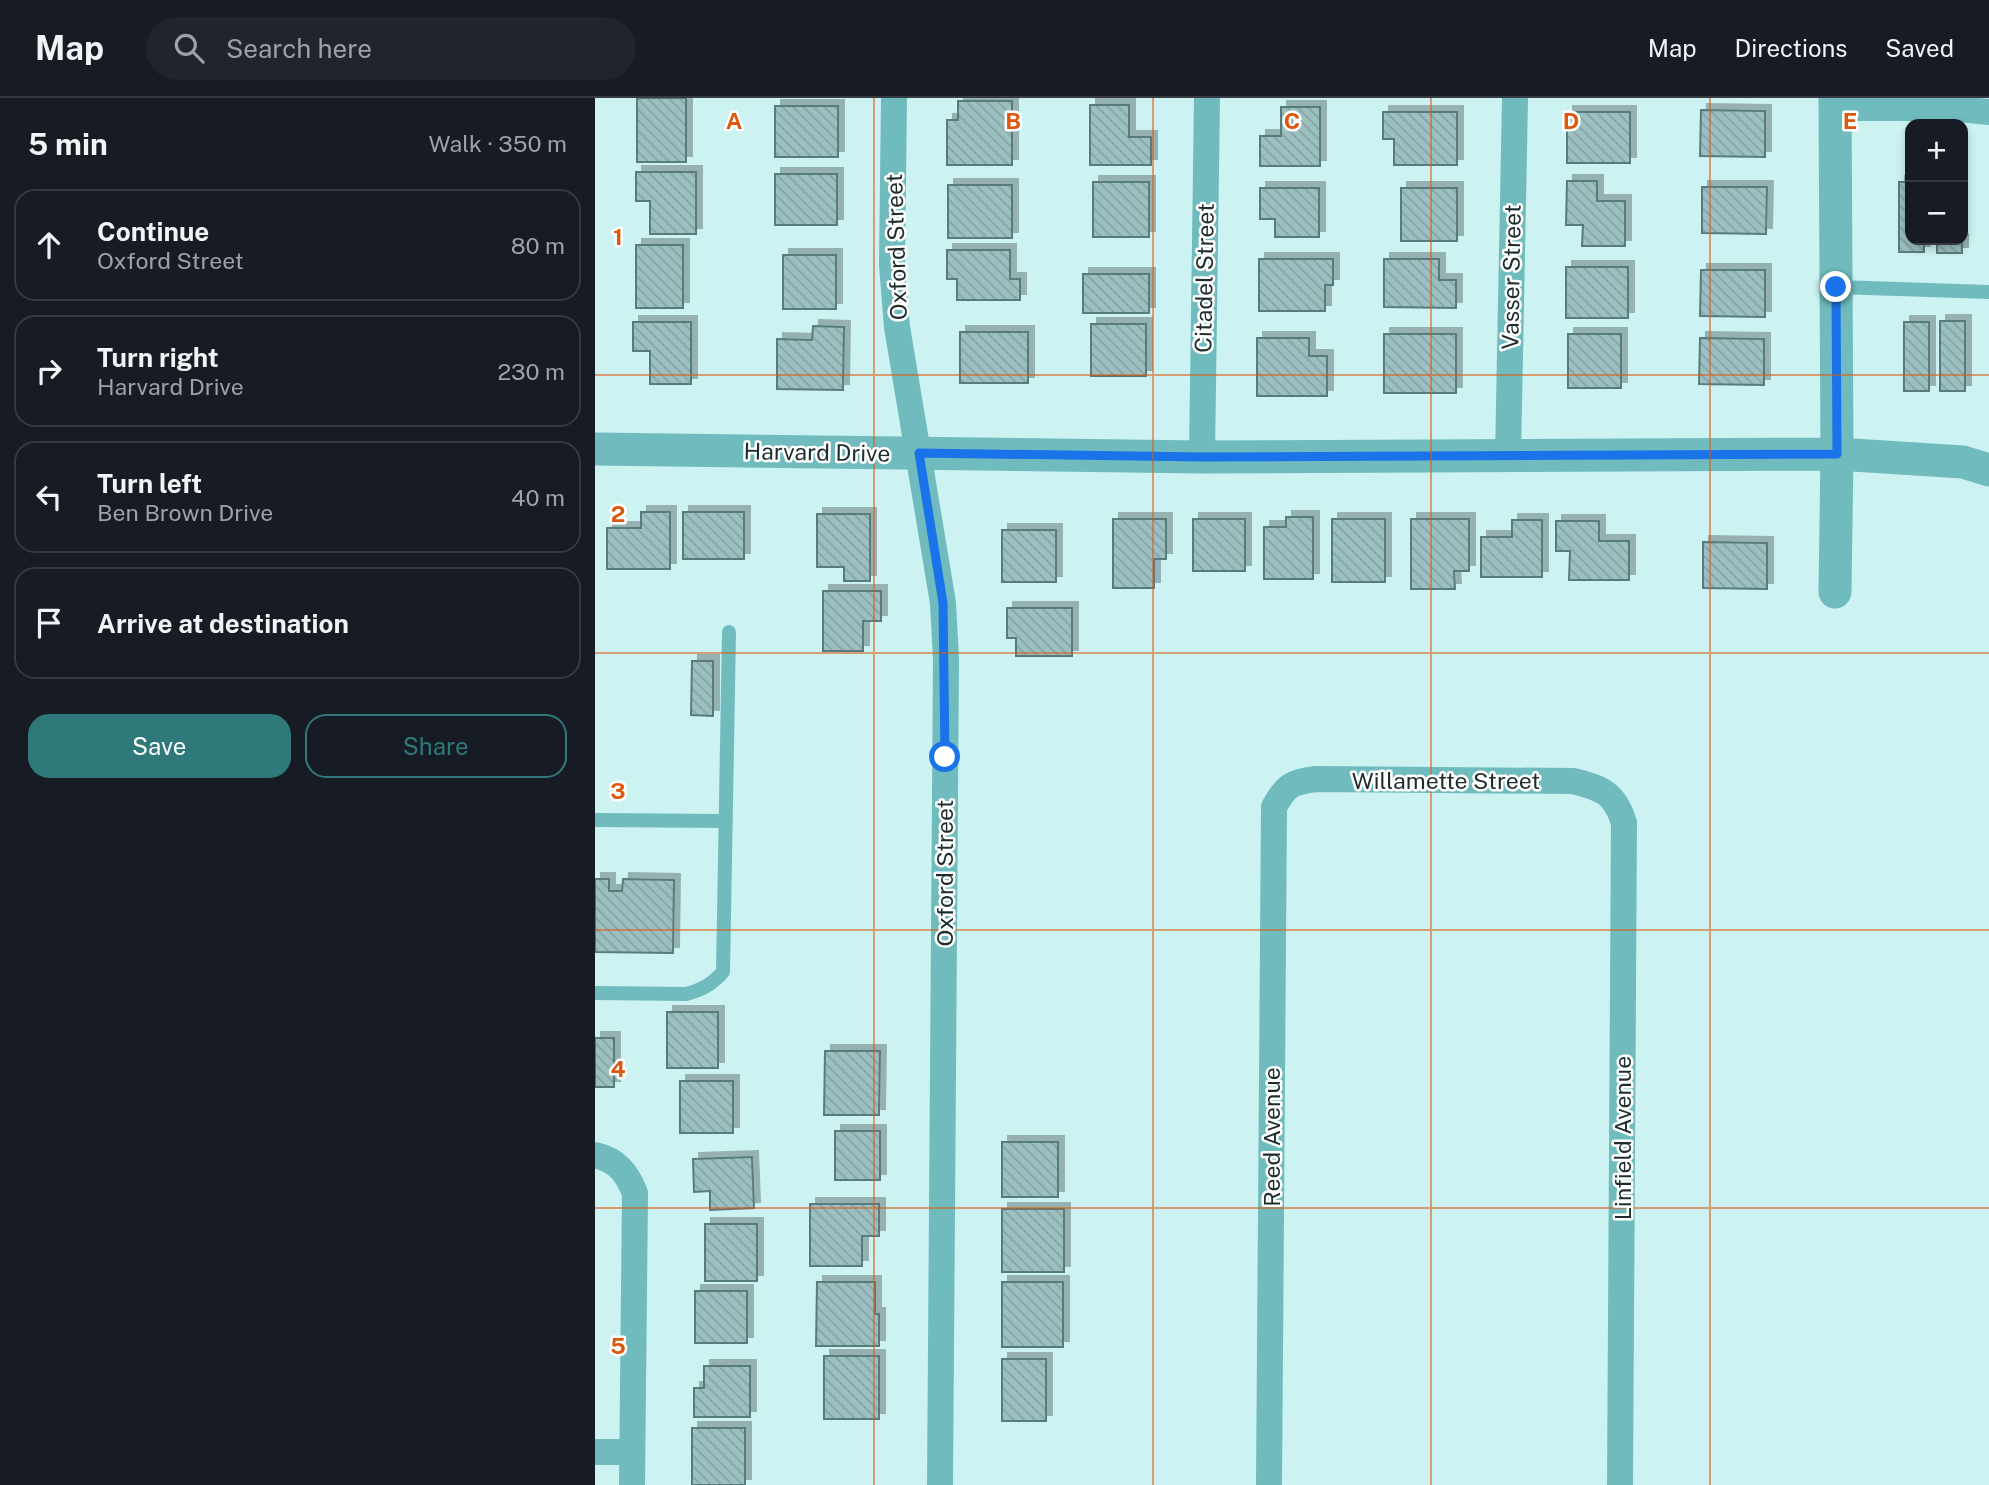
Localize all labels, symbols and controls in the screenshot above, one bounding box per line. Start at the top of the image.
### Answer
search box [146,17,636,80]
text: Map [35,29,104,67]
icon: search [170,29,208,67]
text: Search here [226,33,372,64]
text: Map [1648,34,1697,62]
text: Directions [1735,34,1847,62]
text: Saved [1885,34,1954,62]
text: A [726,107,743,134]
text: B [1005,107,1021,134]
text: C [1284,107,1300,134]
text: D [1563,107,1579,134]
text: E [1843,107,1857,134]
map controls [1905,119,1968,245]
button: + [1905,119,1968,182]
text: 5 min [28,126,108,162]
text: Walk · 350 m [428,130,567,157]
street label: Oxford Street [880,173,912,321]
button: − [1905,182,1968,245]
street label: Citadel Street [1189,203,1219,353]
street label: Vasser Street [1496,204,1526,350]
text: Continue [97,216,209,247]
text: 1 [613,223,623,250]
icon: ahead [30,226,68,264]
text: 80 m [511,232,565,259]
text: Oxford Street [97,247,244,274]
route end [1820,271,1851,302]
text: Turn right [97,342,219,373]
icon: right [30,352,68,390]
text: 230 m [497,358,565,385]
text: Harvard Drive [97,373,244,400]
street label: Harvard Drive [743,437,891,467]
text: Turn left [97,468,202,499]
icon: left [30,478,68,516]
text: 40 m [511,484,565,511]
text: Ben Brown Drive [97,499,273,526]
text: 2 [611,500,625,527]
icon: arrive [30,604,68,642]
text: Arrive at destination [97,608,349,639]
button: Save [28,714,291,778]
button: Share [305,714,567,778]
route start [929,741,960,772]
street label: Willamette Street [1352,767,1540,794]
text: 3 [610,777,626,804]
street label: Oxford Street [931,800,958,946]
text: 4 [610,1055,626,1082]
street label: Linfield Avenue [1609,1056,1636,1220]
street label: Reed Avenue [1258,1067,1285,1207]
text: 5 [610,1332,626,1359]

